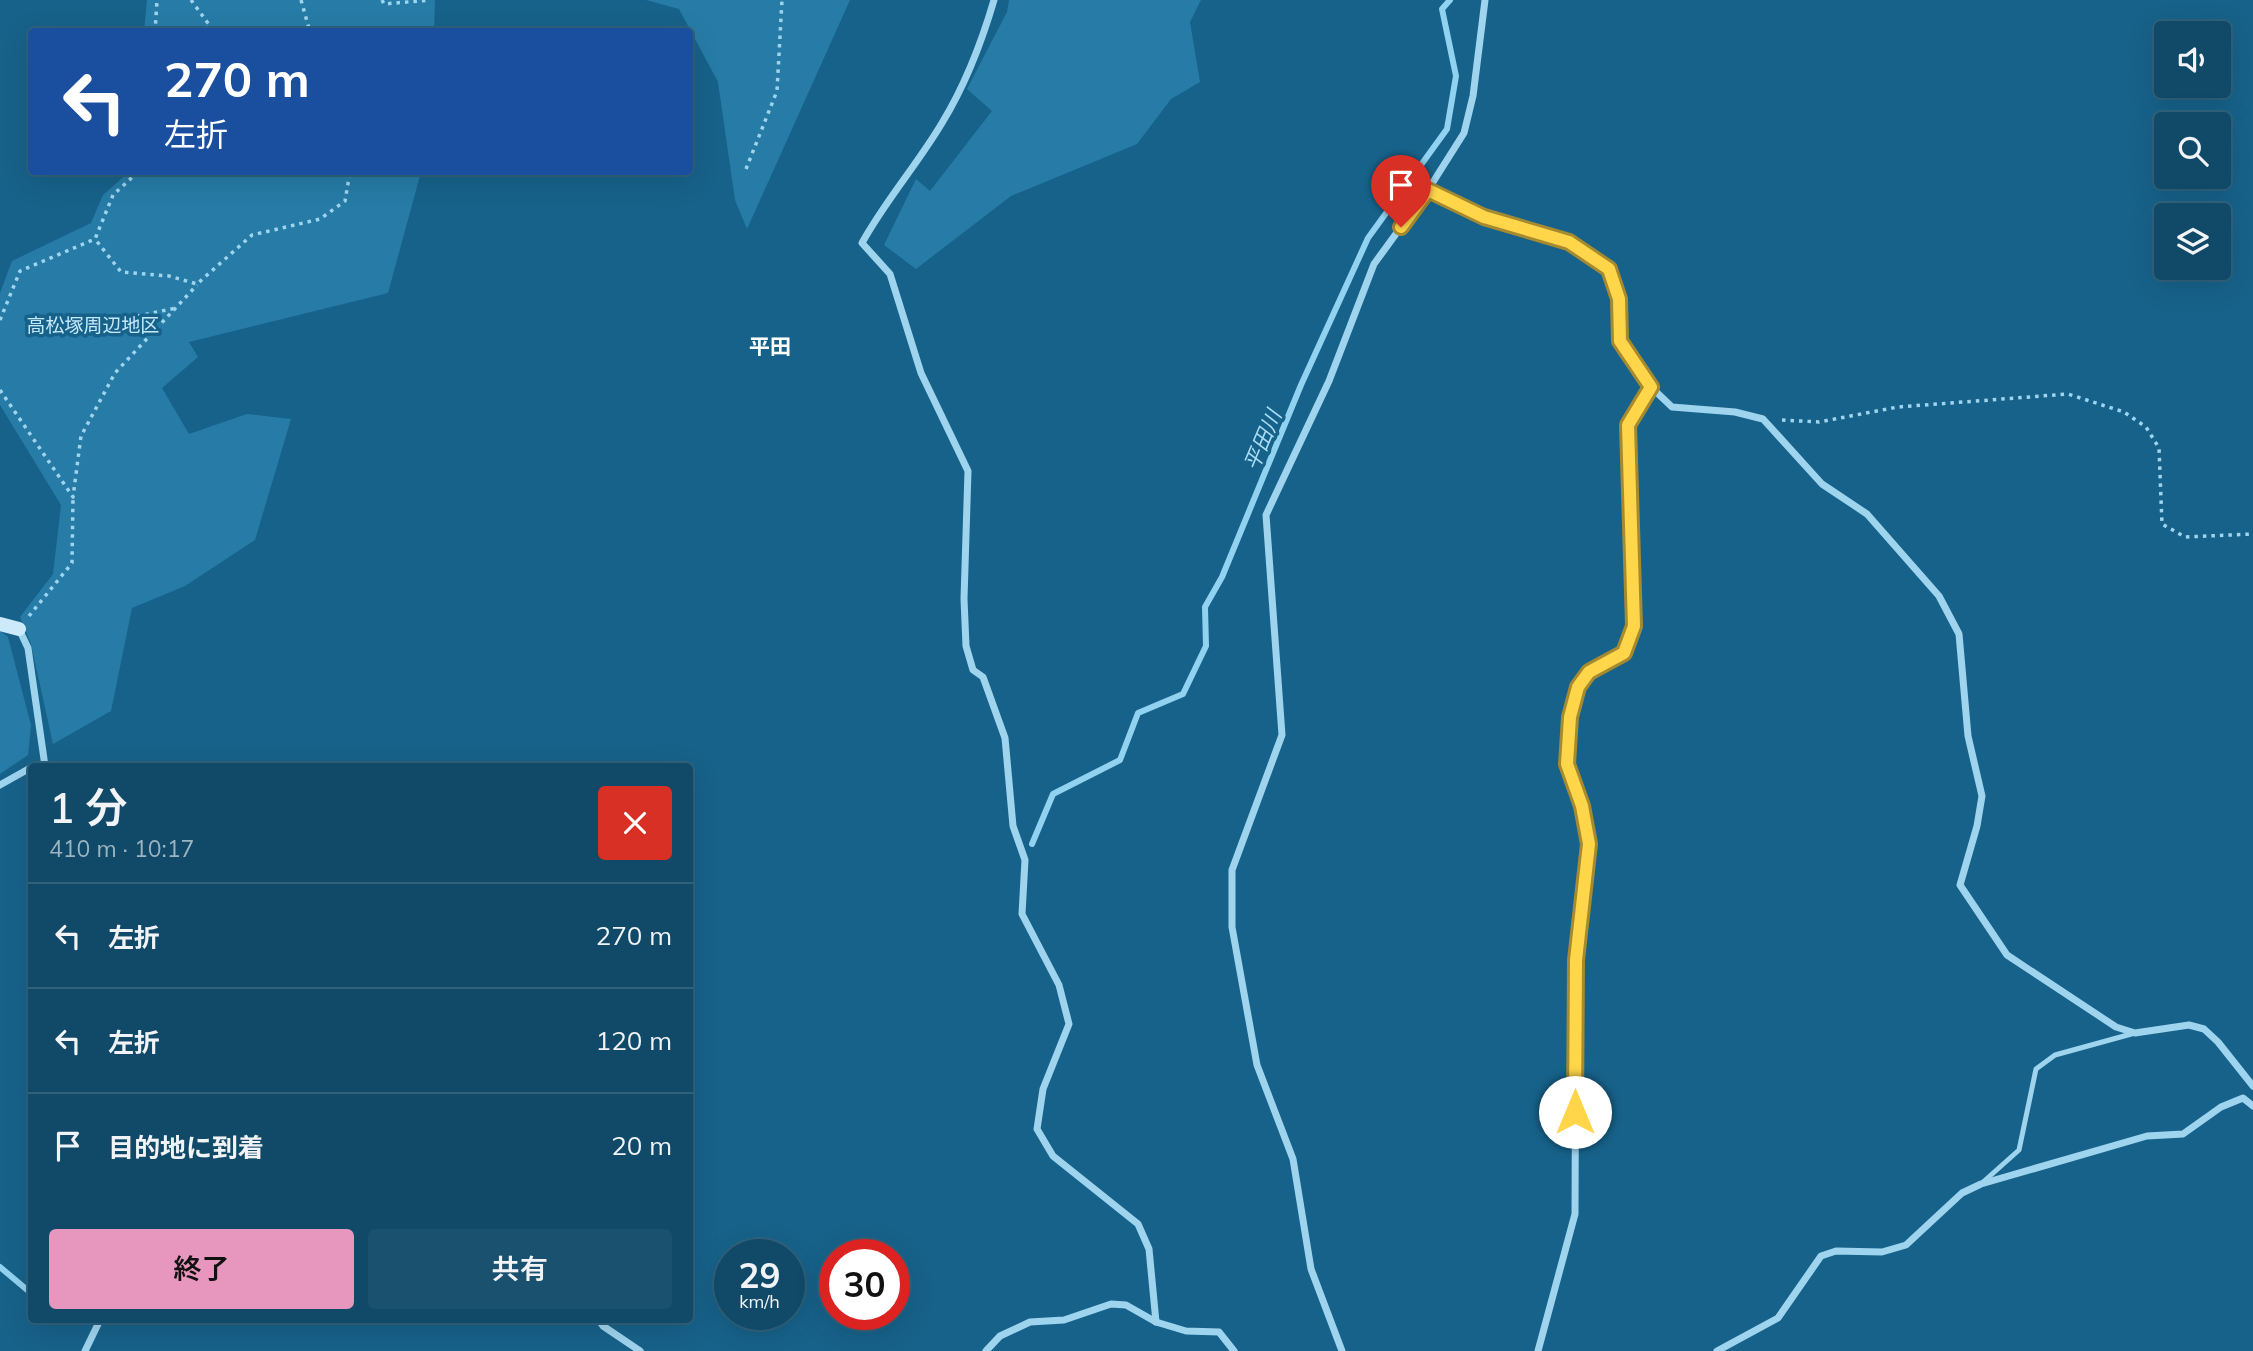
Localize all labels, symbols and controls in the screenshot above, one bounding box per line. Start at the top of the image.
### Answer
map controls [2154,21,2231,280]
button: sound [2154,21,2231,98]
text: 270 m [164,48,310,109]
icon: left [49,56,140,147]
button: search [2154,112,2231,189]
text: 左折 [164,114,228,154]
pin [1371,155,1431,227]
icon: arrive [1382,166,1420,204]
button: layers [2154,203,2231,280]
park label: 高松塚周辺地区 [26,313,160,337]
district label: 平田 [749,333,791,359]
water label: 平田川 [1238,404,1287,474]
text: 1 分 [49,781,127,834]
button: close [598,786,672,860]
text: 410 m · 10:17 [49,834,194,863]
icon: left [49,917,87,955]
text: 270 m [596,919,672,952]
text: 左折 [108,921,160,954]
icon: left [49,1022,87,1060]
text: 120 m [596,1024,672,1057]
text: 左折 [108,1026,160,1059]
position arrow [1538,1075,1612,1149]
icon: arrive [49,1127,87,1165]
text: 20 m [611,1129,672,1162]
text: 目的地に到着 [108,1131,264,1164]
button: 終了 [49,1229,354,1309]
button: 共有 [368,1229,672,1309]
speed limit sign: 30 [819,1239,910,1330]
text: 29 [738,1253,781,1297]
text: km/h [739,1290,780,1313]

